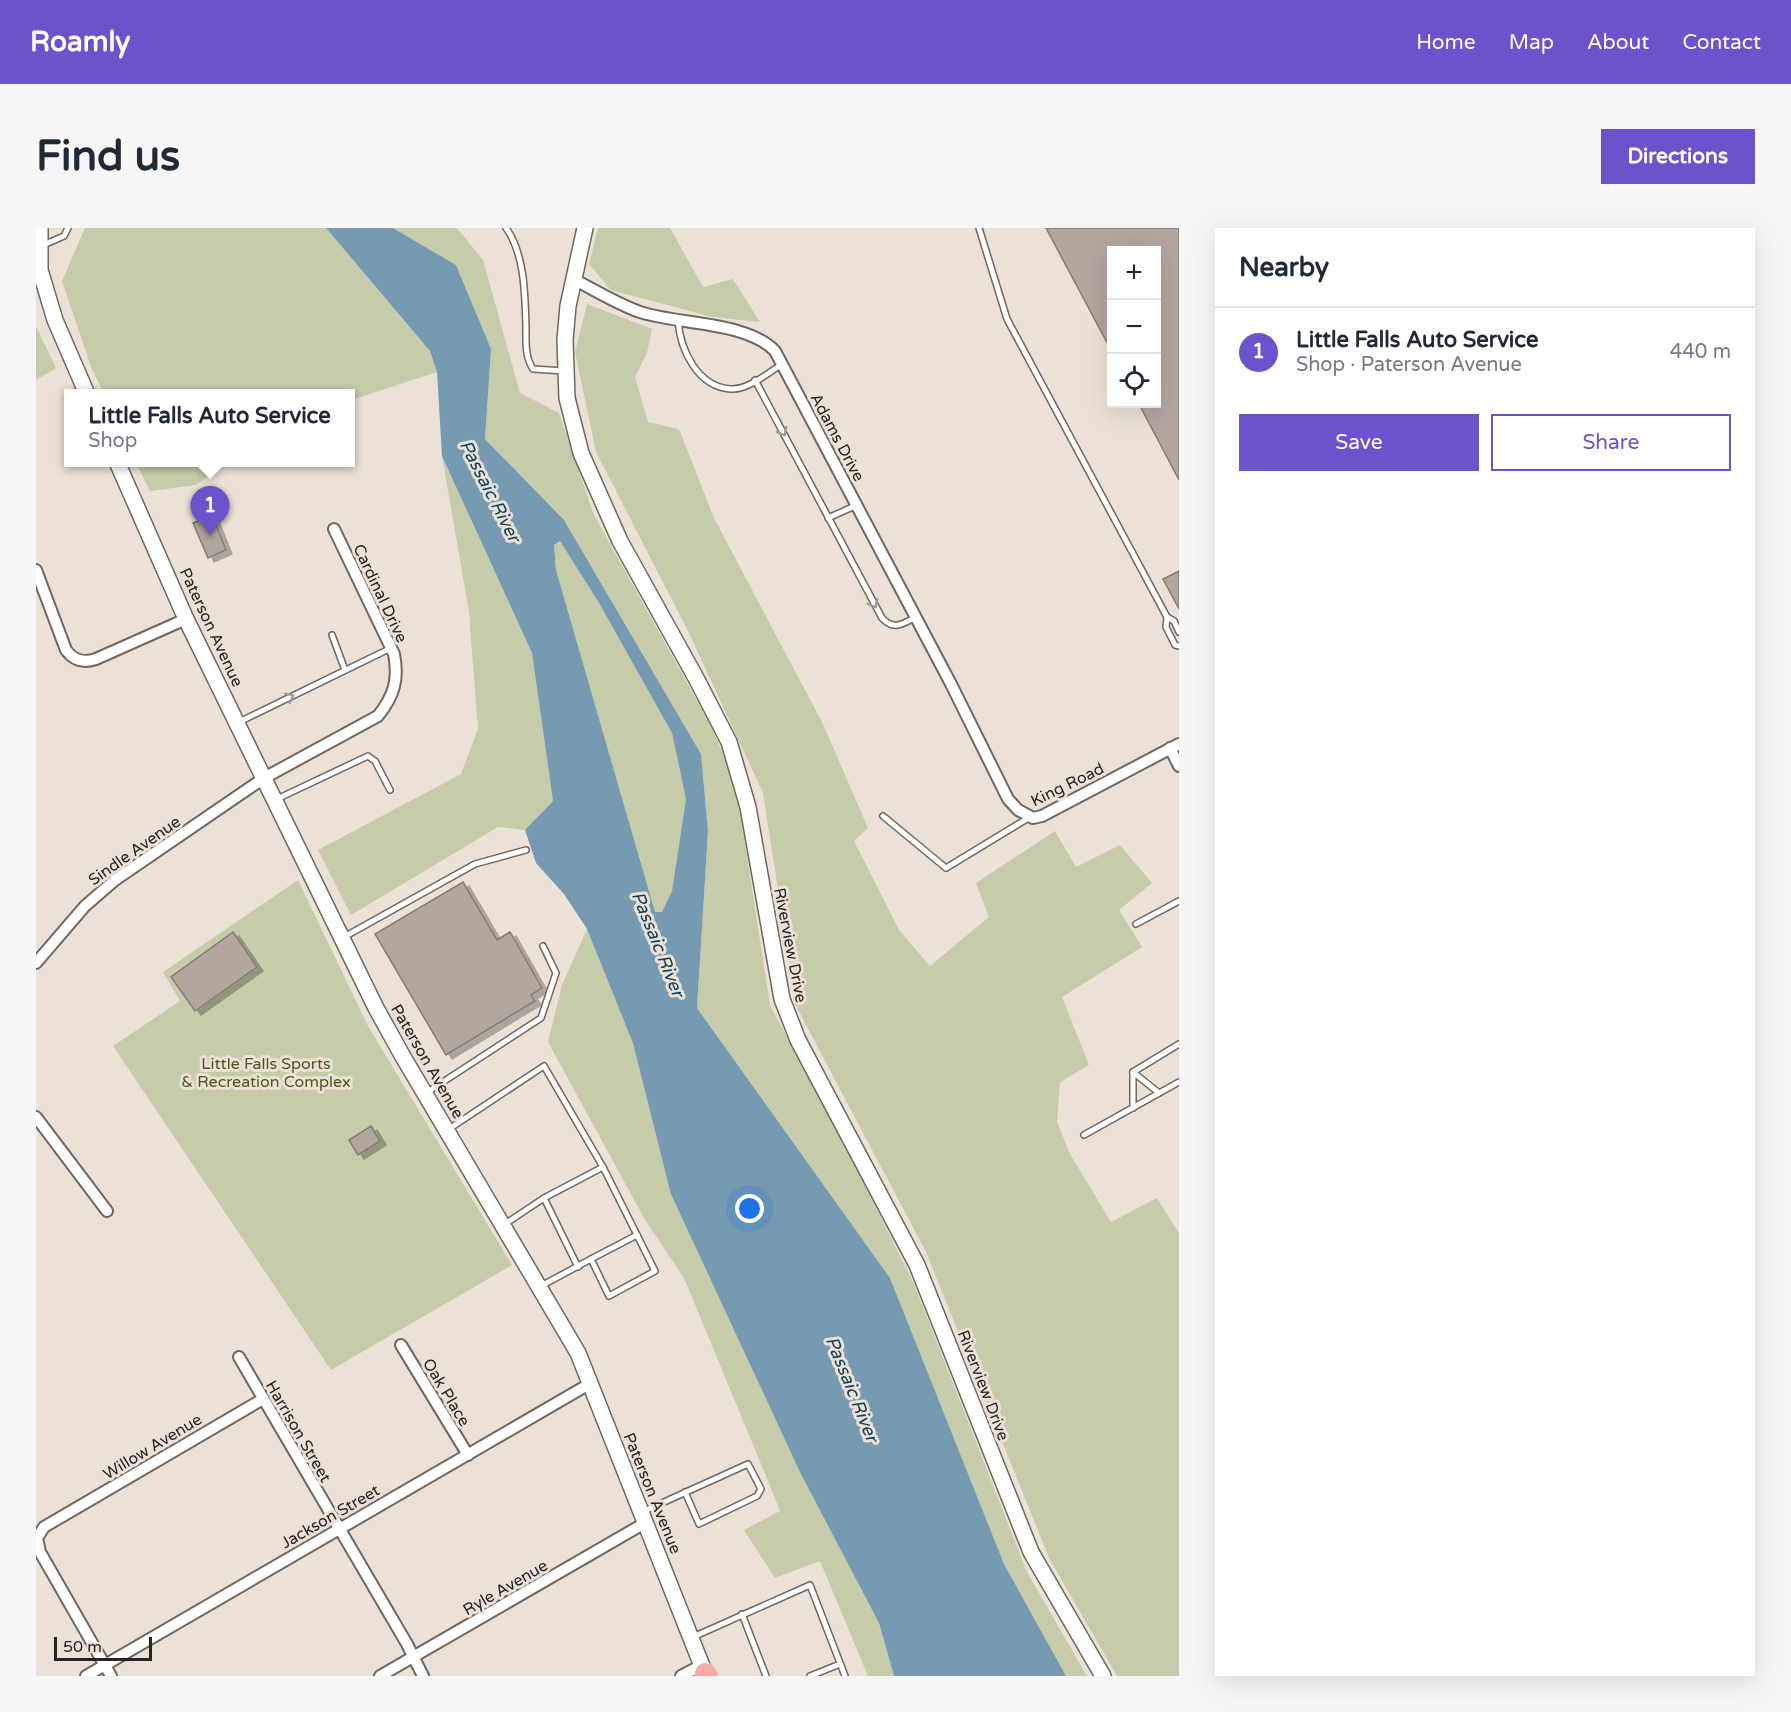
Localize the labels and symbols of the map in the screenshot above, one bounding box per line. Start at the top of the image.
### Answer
street label: Adams Drive [806,390,869,485]
one-way arrow [775,426,787,437]
water label: Passaic River [455,436,526,548]
pin: 1 [190,486,230,536]
street label: Cardinal Drive [349,541,412,646]
street label: Paterson Avenue [175,565,247,690]
one-way arrow [867,598,878,608]
one-way arrow [284,693,295,704]
street label: King Road [1028,759,1107,811]
street label: Sindle Avenue [85,812,185,890]
street label: Riverview Drive [769,886,811,1004]
water label: Passaic River [627,888,690,1002]
street label: Paterson Avenue [386,1001,468,1122]
park label: Little Falls Sports & Recreation Complex [181,1054,351,1092]
your location [735,1194,764,1223]
street label: Riverview Drive [953,1327,1013,1443]
water label: Passaic River [821,1333,884,1447]
street label: Oak Place [418,1355,474,1430]
street label: Harrison Street [261,1377,335,1486]
street label: Willow Avenue [99,1410,206,1484]
street label: Paterson Avenue [619,1430,685,1557]
street label: Jackson Street [278,1481,383,1553]
street label: Ryle Avenue [460,1556,551,1620]
scale bar [54,1634,152,1662]

